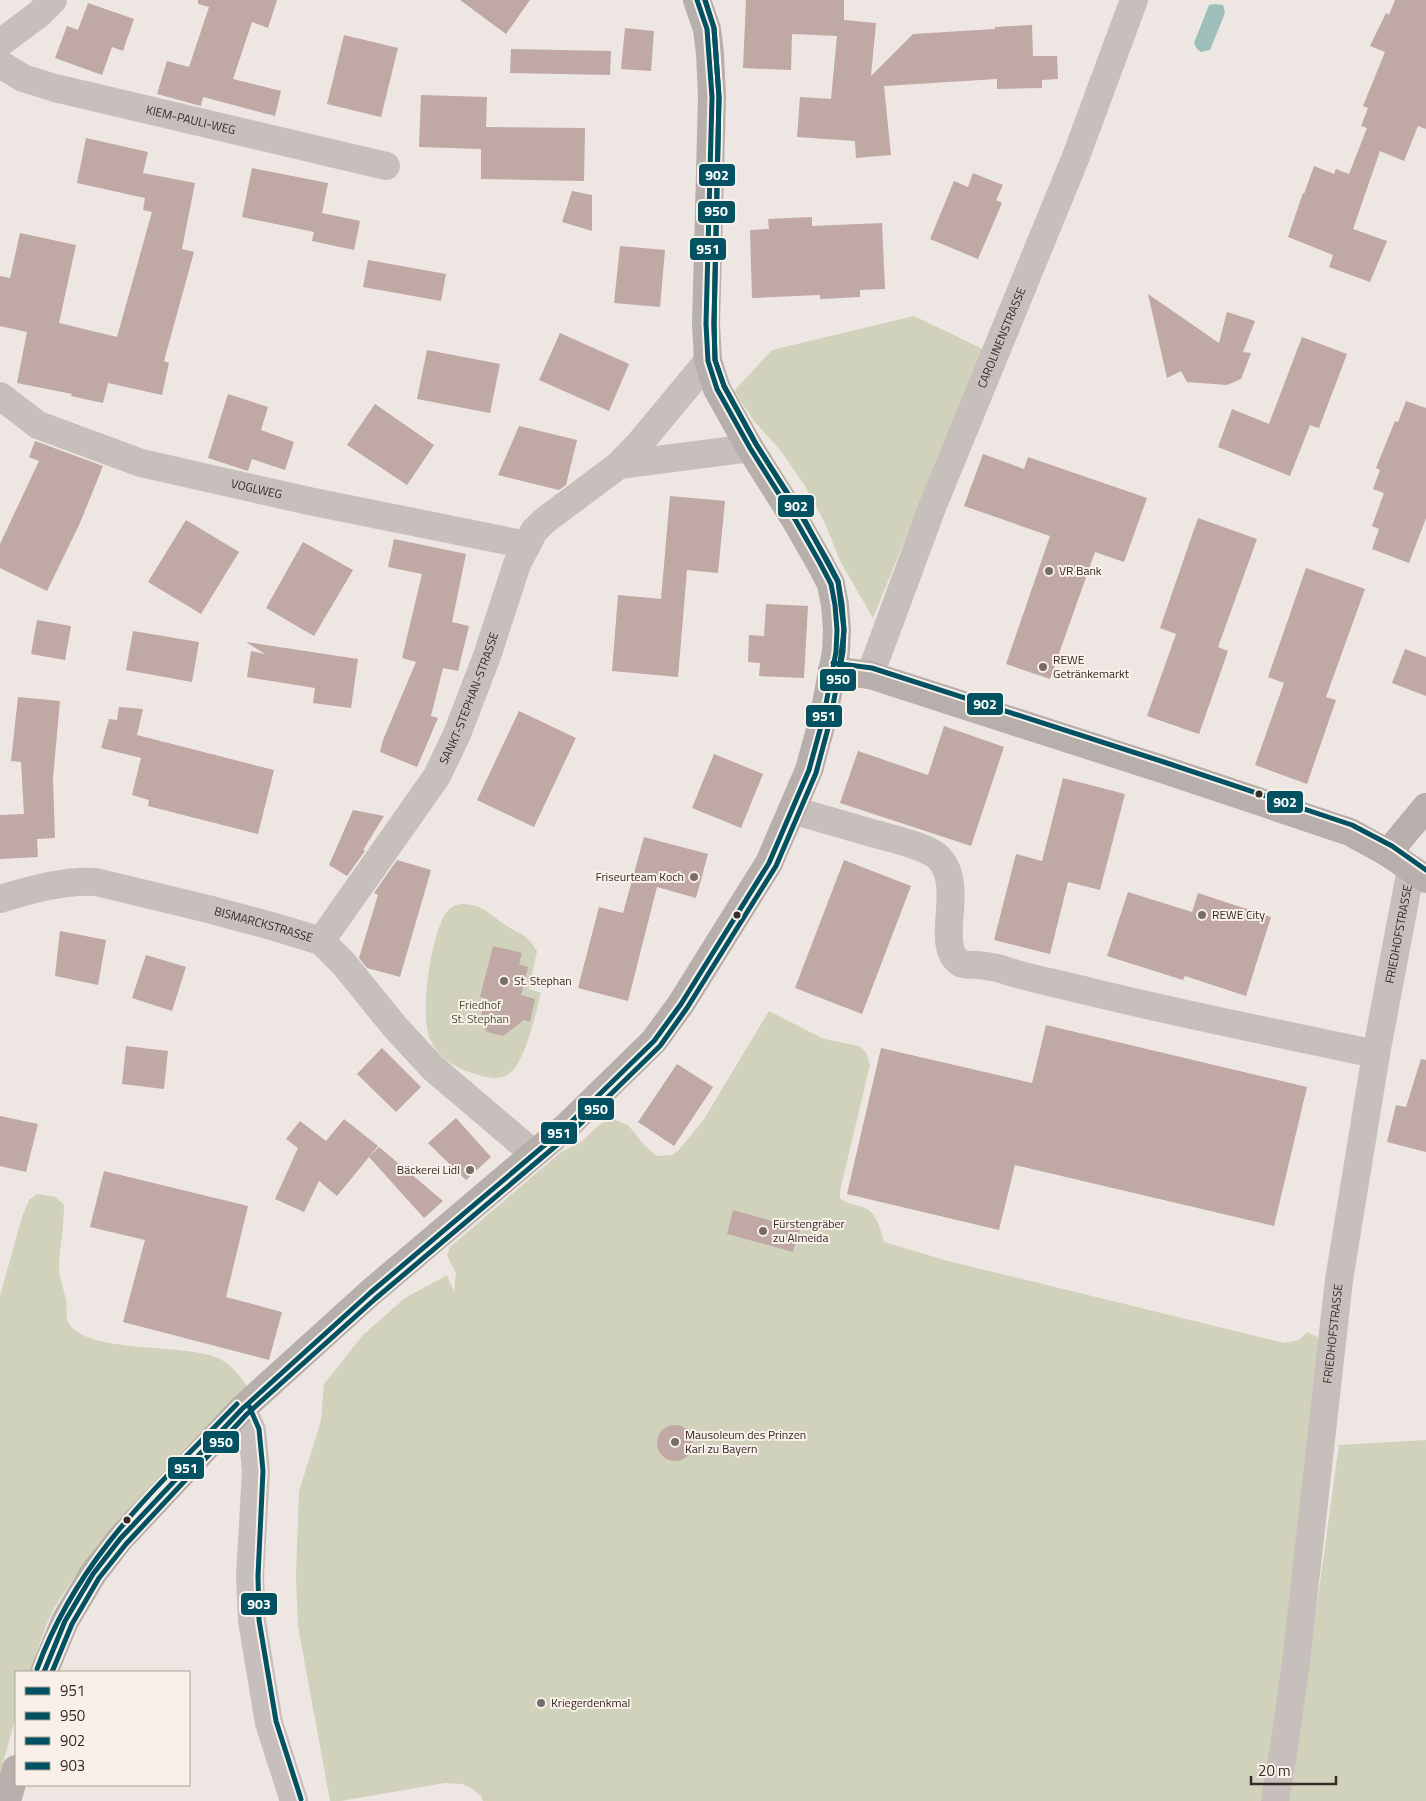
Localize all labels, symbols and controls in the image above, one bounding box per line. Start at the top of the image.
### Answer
street label: KIEM-PAULI-WEG [144,100,238,139]
line badge: 902 [698,163,736,187]
text: 902 [705,164,729,185]
line badge: 950 [697,200,736,224]
text: 950 [704,200,728,221]
line badge: 951 [689,237,727,261]
text: 951 [696,238,720,259]
street label: CAROLINENSTRASSE [972,284,1030,391]
street label: VOGLWEG [229,474,284,504]
line badge: 902 [777,494,815,518]
text: 902 [784,495,808,516]
place label: VR Bank [1059,561,1102,580]
marker: VR Bank [1043,565,1055,577]
street label: SANKT-STEPHAN-STRASSE [434,629,503,767]
place label: REWE Getränkemarkt [1053,650,1130,683]
marker: REWE Getränkemarkt [1037,661,1049,673]
line badge: 950 [819,668,857,692]
text: 950 [826,668,850,689]
line badge: 902 [966,692,1004,716]
text: 902 [973,693,997,714]
line badge: 951 [805,704,843,728]
text: 951 [812,705,836,726]
unlabelled marker [1254,789,1264,799]
line badge: 902 [1266,790,1304,814]
text: 902 [1273,791,1297,812]
place label: Friseurteam Koch [595,867,684,886]
marker: Friseurteam Koch [688,871,700,883]
street label: FRIEDHOFSTRASSE [1380,883,1417,985]
street label: BISMARCKSTRASSE [212,901,316,947]
place label: REWE City [1212,905,1265,924]
marker: REWE City [1196,909,1208,921]
unlabelled marker [732,910,742,920]
place label: St. Stephan [514,971,572,990]
marker: St. Stephan [498,975,510,987]
park label: Friedhof St. Stephan [451,995,509,1028]
line badge: 950 [577,1097,615,1121]
text: 950 [584,1098,608,1119]
line badge: 951 [540,1121,578,1145]
text: 951 [547,1122,571,1143]
place label: Bäckerei Lidl [397,1160,460,1179]
marker: Bäckerei Lidl [464,1164,476,1176]
place label: Fürstengräber zu Almeida [773,1214,845,1247]
marker: Fürstengräber zu Almeida [757,1225,769,1237]
street label: FRIEDHOFSTRASSE [1317,1282,1348,1384]
place label: Mausoleum des Prinzen Karl zu Bayern [685,1425,806,1458]
line badge: 950 [202,1430,240,1454]
text: 950 [209,1431,233,1452]
marker: Mausoleum des Prinzen Karl zu Bayern [669,1436,681,1448]
line badge: 951 [167,1456,205,1480]
text: 951 [174,1457,198,1478]
unlabelled marker [122,1515,132,1525]
line badge: 903 [240,1592,278,1616]
text: 903 [247,1593,271,1614]
legend [15,1671,190,1786]
text: 951 [60,1679,85,1702]
place label: Kriegerdenkmal [551,1693,630,1712]
marker: Kriegerdenkmal [535,1697,547,1709]
text: 950 [60,1704,85,1727]
text: 902 [60,1729,85,1752]
text: 903 [60,1754,85,1777]
scale bar [1251,1754,1336,1786]
text: 20 m [1258,1759,1291,1782]

